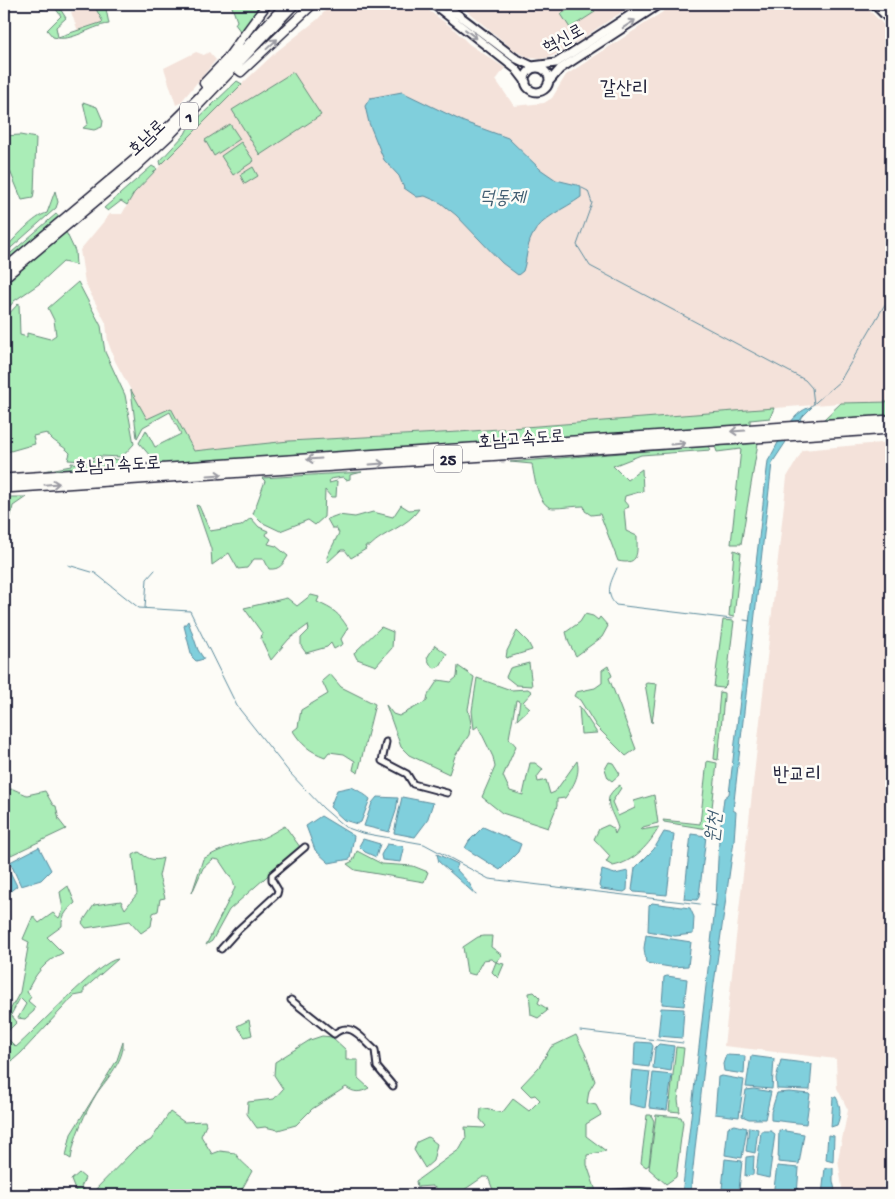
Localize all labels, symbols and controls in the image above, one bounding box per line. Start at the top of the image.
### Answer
one-way arrow [622,19,636,29]
street label: 혁신로 [540,20,588,60]
one-way arrow [464,28,477,39]
one-way arrow [265,38,278,50]
district label: 갈산리 [600,79,648,102]
road number: 1 [180,102,198,130]
street label: 호남로 [125,116,171,161]
water label: 덕동제 [479,188,528,211]
street label: 호남고속도로 [477,427,565,454]
one-way arrow [730,427,746,436]
one-way arrow [670,439,686,448]
road number: 25 [434,446,462,472]
street label: 호남고속도로 [73,454,161,479]
one-way arrow [306,454,322,463]
one-way arrow [368,460,384,469]
one-way arrow [206,470,222,479]
one-way arrow [44,480,60,489]
district label: 반교리 [773,765,821,788]
water label: 원천 [702,809,729,844]

